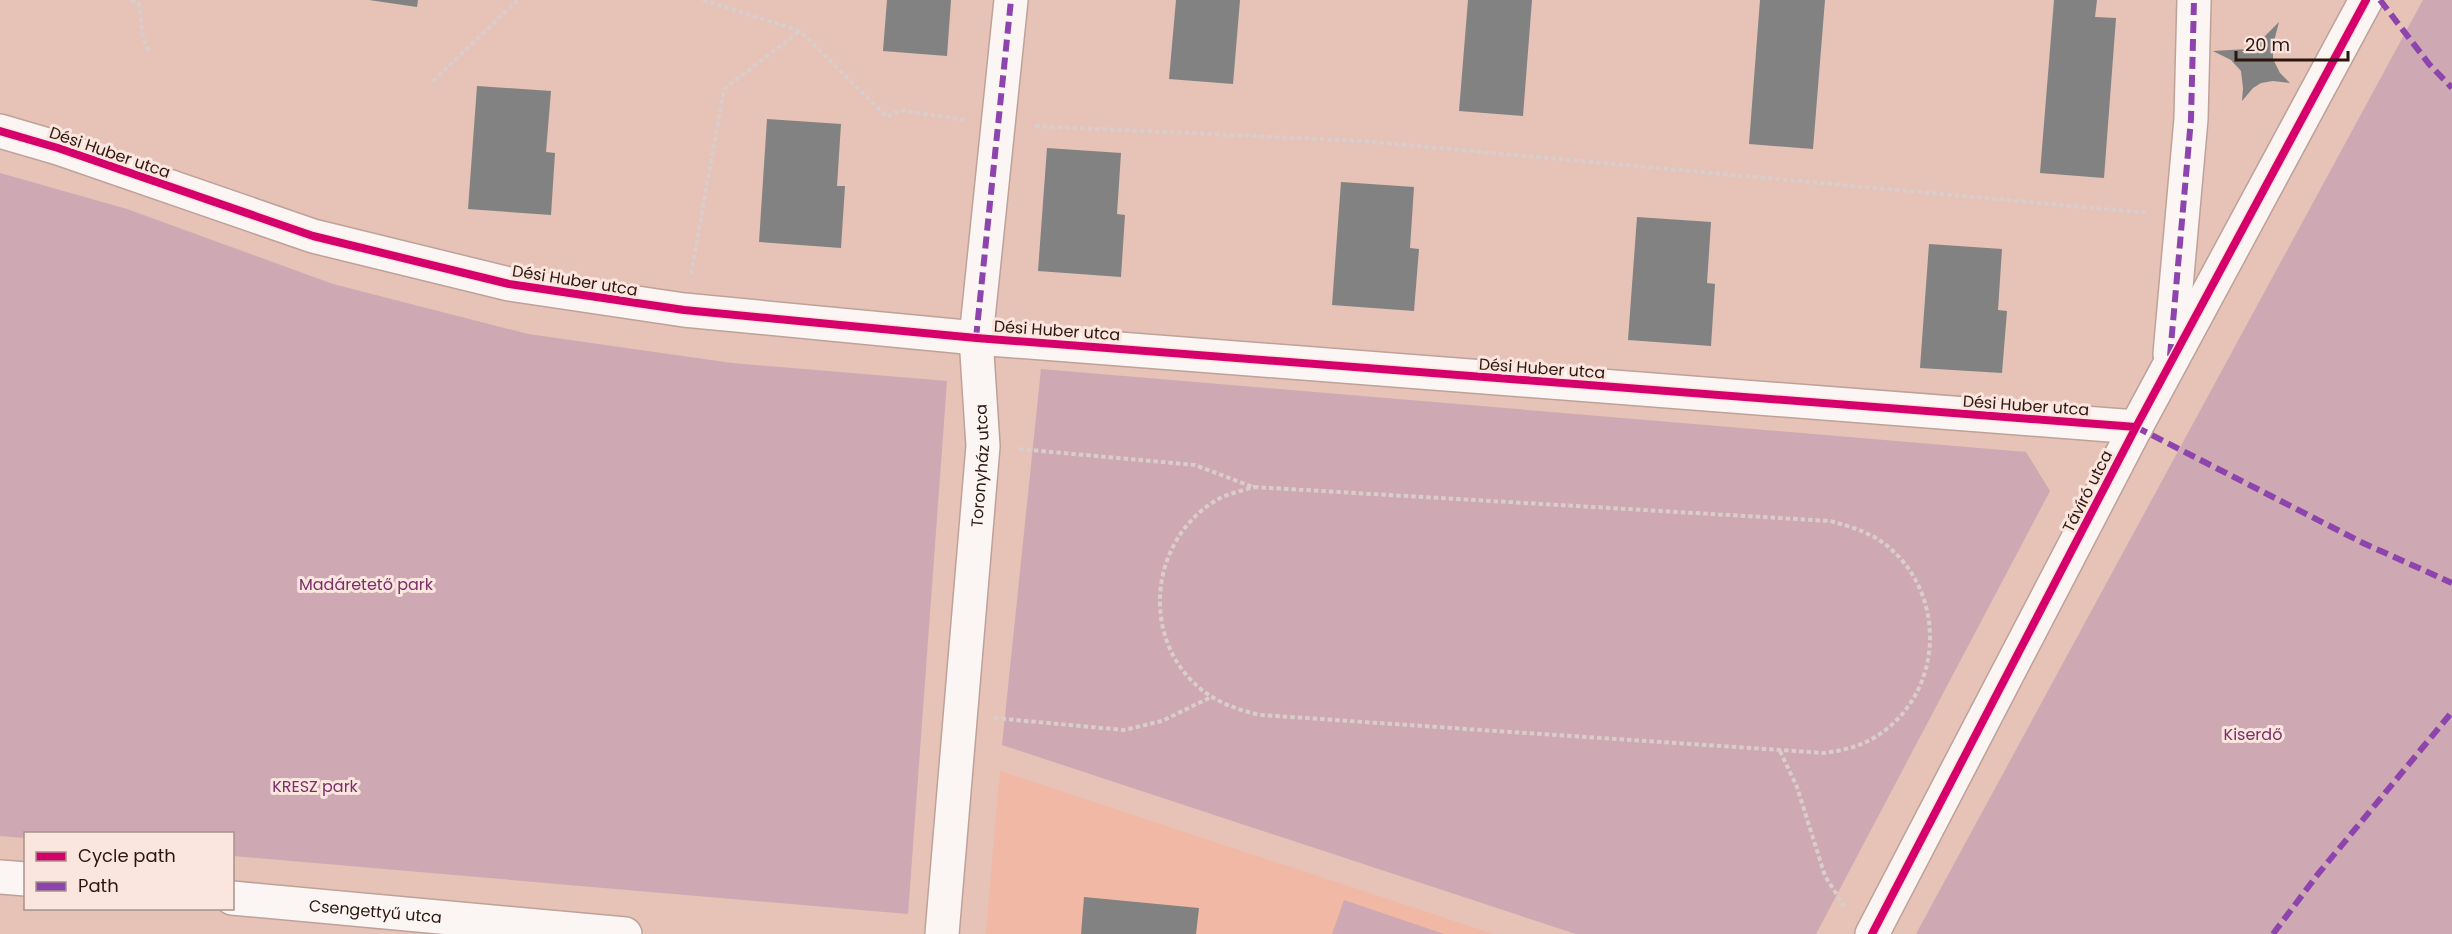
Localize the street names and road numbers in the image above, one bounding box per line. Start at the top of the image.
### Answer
street label: Dési Huber utca [46,121,173,184]
street label: Dési Huber utca [511,259,639,302]
street label: Dési Huber utca [993,315,1121,346]
street label: Dési Huber utca [1478,353,1606,384]
street label: Dési Huber utca [1962,390,2090,421]
street label: Toronyház utca [965,403,995,528]
street label: Távíró utca [2057,446,2118,536]
street label: Csengettyű utca [308,894,443,929]

